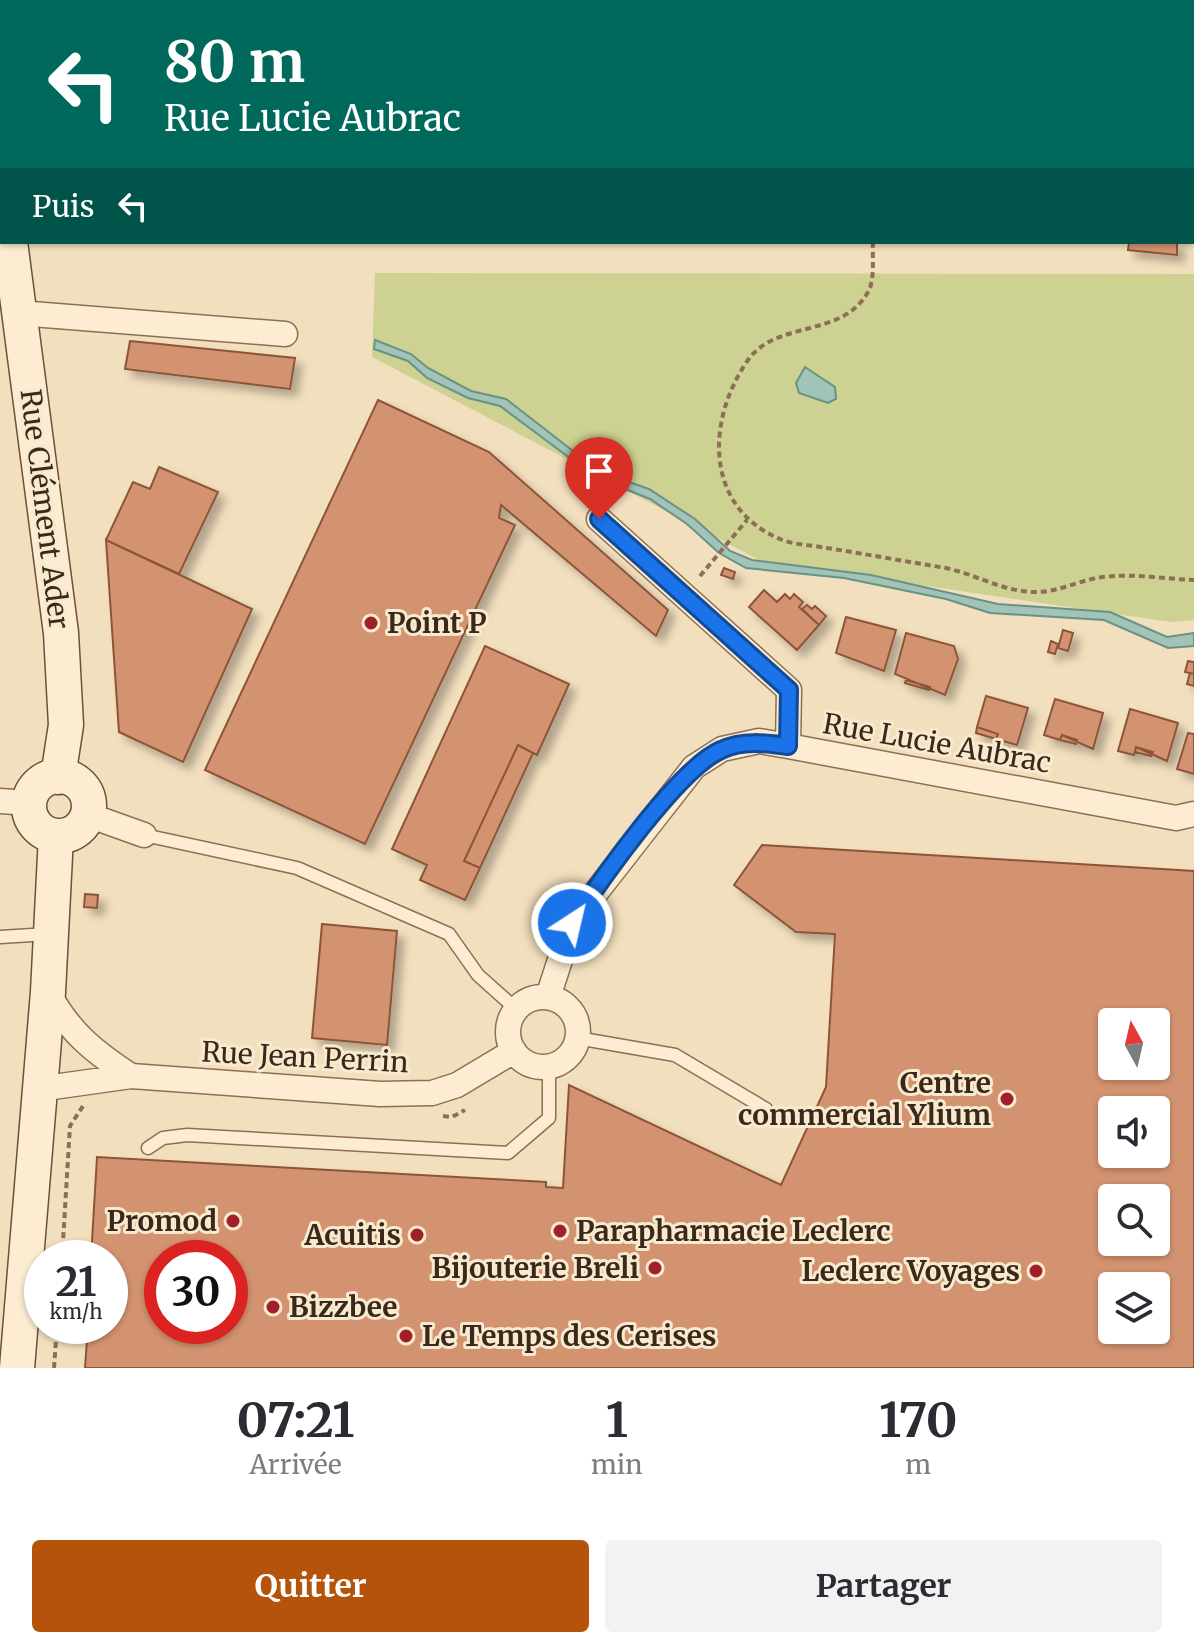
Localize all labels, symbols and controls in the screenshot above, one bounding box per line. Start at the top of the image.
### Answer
text: 80 m [164,27,305,97]
icon: left [32,32,136,136]
text: Rue Lucie Aubrac [164,96,461,141]
icon: left [111,184,155,228]
text: Puis [32,187,95,225]
street label: Rue Clément Ader [12,387,78,631]
pin [565,437,633,519]
icon: arrive [577,449,621,493]
place label: Point P [387,605,486,641]
marker: Point P [362,614,380,632]
street label: Rue Lucie Aubrac [820,705,1054,781]
position arrow [530,881,614,965]
north arrow [1098,1008,1170,1080]
map controls [1098,1008,1170,1344]
street label: Rue Jean Perrin [201,1034,409,1080]
place label: Centre commercial Ylium [738,1065,991,1133]
marker: Centre commercial Ylium [998,1090,1016,1108]
button: sound [1098,1096,1170,1168]
button: search [1098,1184,1170,1256]
place label: Promod [107,1203,217,1239]
marker: Promod [224,1212,242,1230]
place label: Parapharmacie Leclerc [576,1213,891,1249]
place label: Acuitis [304,1217,401,1253]
marker: Parapharmacie Leclerc [551,1222,569,1240]
marker: Acuitis [408,1226,426,1244]
speed limit sign: 30 [144,1240,248,1344]
place label: Bijouterie Breli [432,1250,639,1286]
place label: Leclerc Voyages [802,1253,1020,1289]
text: 21 [56,1257,96,1307]
marker: Bijouterie Breli [646,1259,664,1277]
marker: Leclerc Voyages [1027,1262,1045,1280]
button: layers [1098,1272,1170,1344]
place label: Bizzbee [289,1289,397,1325]
marker: Bizzbee [264,1298,282,1316]
text: km/h [50,1299,102,1324]
place label: Le Temps des Cerises [422,1318,716,1354]
marker: Le Temps des Cerises [397,1327,415,1345]
text: 07:21 [237,1390,355,1450]
text: 1 [606,1390,628,1450]
text: 170 [879,1390,957,1450]
text: Arrivée [249,1448,342,1481]
text: min [591,1448,643,1481]
text: m [905,1448,931,1481]
button: Quitter [32,1540,589,1632]
button: Partager [605,1540,1162,1632]

